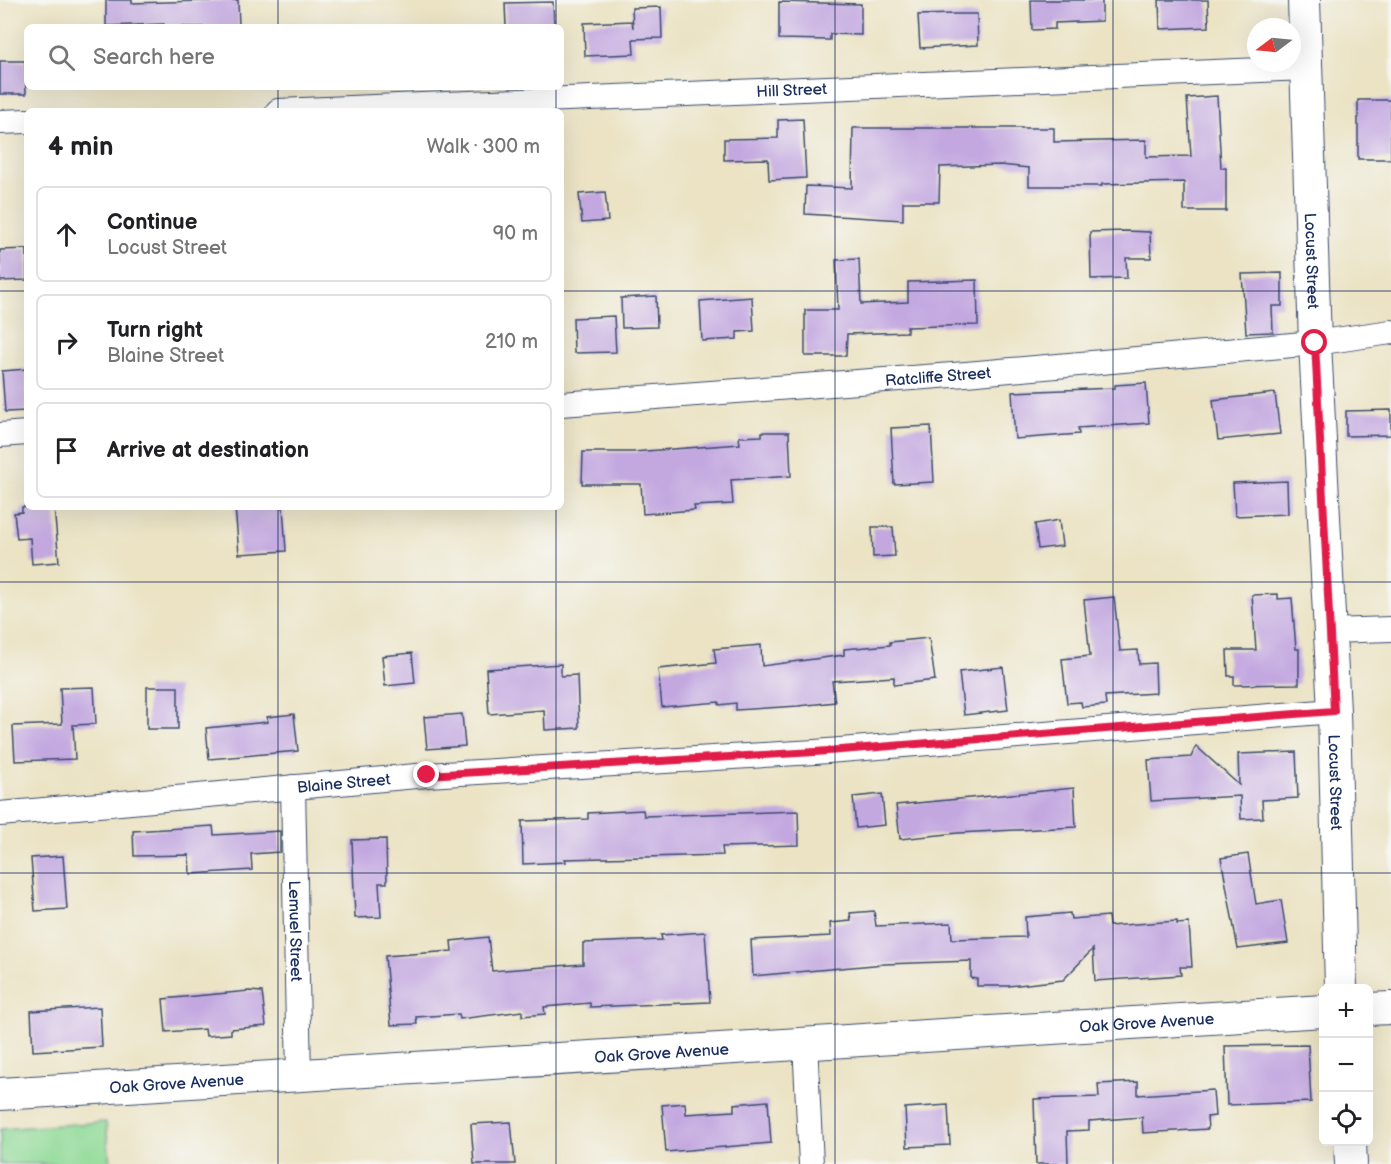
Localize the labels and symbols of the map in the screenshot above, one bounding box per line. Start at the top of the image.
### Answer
north arrow [1247,18,1301,72]
street label: Hill Street [756,80,827,102]
street label: Locust Street [1300,213,1322,309]
route start [1301,329,1327,355]
street label: Ratcliffe Street [884,364,992,391]
street label: Locust Street [1324,734,1345,831]
route end [413,761,439,787]
street label: Blaine Street [296,770,391,798]
street label: Lemuel Street [284,880,305,982]
street label: Oak Grove Avenue [1079,1010,1215,1037]
street label: Oak Grove Avenue [594,1040,730,1068]
street label: Oak Grove Avenue [109,1071,245,1098]

